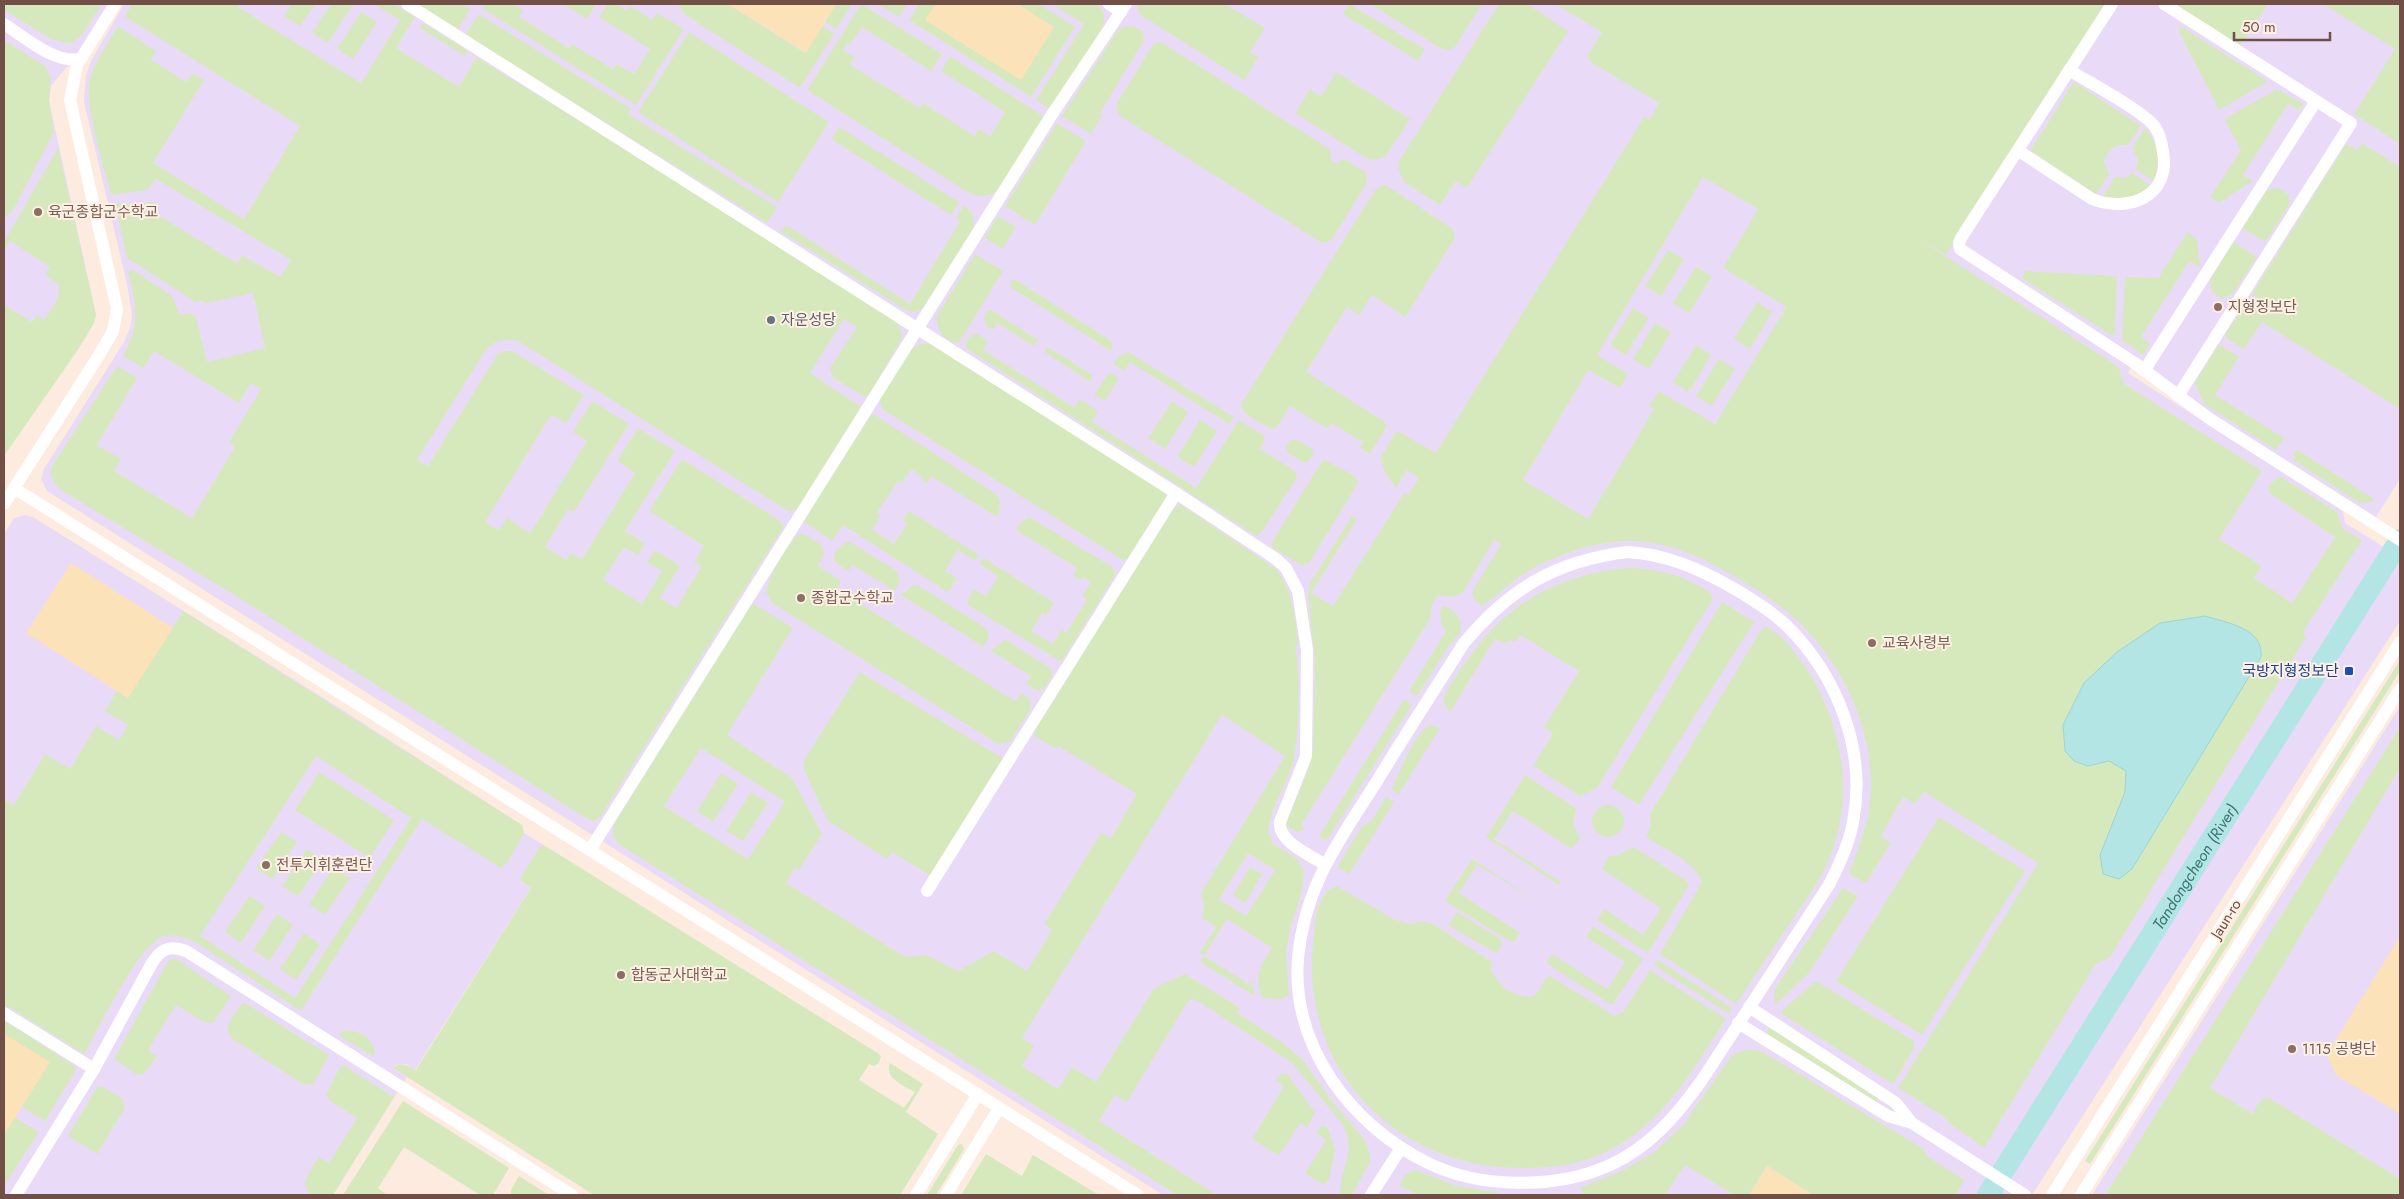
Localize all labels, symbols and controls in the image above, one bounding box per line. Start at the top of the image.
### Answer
scale bar [2234,10,2330,42]
text: 50 m [2242,16,2276,38]
place label: 육군종합군수학교 [48,201,158,223]
marker: 육군종합군수학교 [32,206,44,218]
place label: 지형정보단 [2228,296,2297,318]
marker: 지형정보단 [2212,301,2224,313]
place label: 자운성당 [781,309,836,331]
marker: 자운성당 [765,314,777,326]
place label: 종합군수학교 [811,587,894,609]
marker: 종합군수학교 [795,592,807,604]
place label: 교육사령부 [1882,632,1951,654]
marker: 교육사령부 [1866,637,1878,649]
place label: 국방지형정보단 [2242,660,2339,682]
marker: 국방지형정보단 [2343,665,2355,677]
water label: Tandongcheon (River) [2146,799,2243,934]
place label: 전투지휘훈련단 [276,854,373,876]
marker: 전투지휘훈련단 [260,859,272,871]
street label: Jaun-ro [2204,895,2247,945]
place label: 합동군사대학교 [631,964,728,986]
marker: 합동군사대학교 [615,969,627,981]
place label: 1115 공병단 [2302,1038,2377,1060]
marker: 1115 공병단 [2286,1043,2298,1055]

